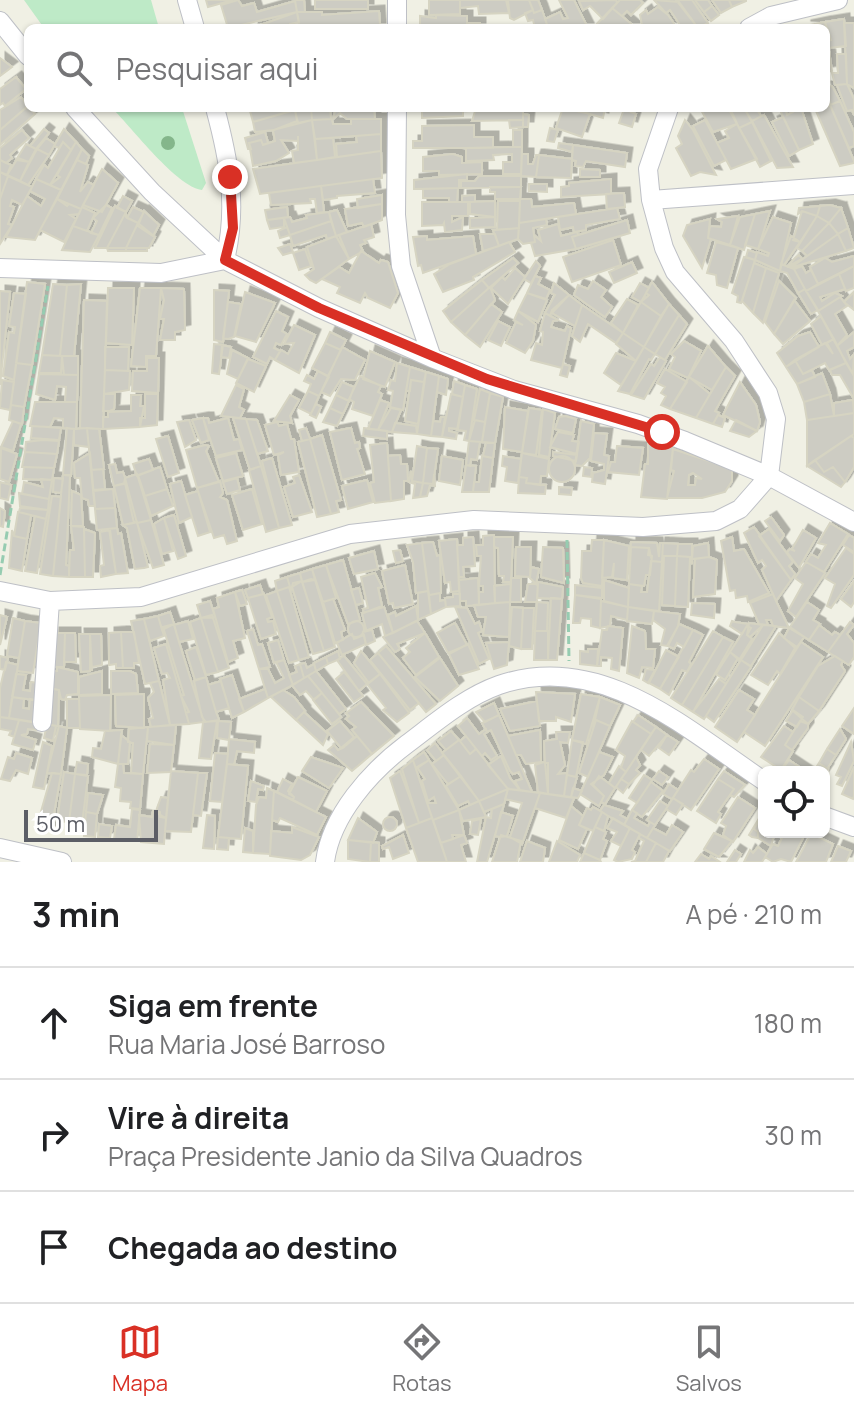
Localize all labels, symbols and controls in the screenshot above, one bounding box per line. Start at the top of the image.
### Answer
search box [24,24,830,112]
icon: search [52,46,96,90]
text: Pesquisar aqui [116,48,318,89]
route end [212,159,248,195]
route start [644,414,680,450]
map controls [758,766,830,838]
button: locate [758,766,830,838]
scale bar [24,806,158,842]
text: 50 m [36,809,85,839]
text: 3 min [32,891,120,937]
text: A pé · 210 m [685,896,822,932]
text: Siga em frente [108,985,318,1026]
icon: ahead [32,1001,76,1045]
text: 180 m [754,1005,822,1041]
text: Rua Maria José Barroso [108,1026,385,1062]
text: Vire à direita [108,1097,289,1138]
icon: right [32,1113,76,1157]
text: 30 m [765,1117,822,1153]
text: Praça Presidente Janio da Silva Quadros [108,1138,583,1174]
icon: arrive [32,1225,76,1269]
text: Chegada ao destino [108,1227,398,1268]
tab: Mapa [112,1320,168,1398]
tab: Rotas [392,1320,452,1398]
tab: Salvos [676,1320,742,1398]

